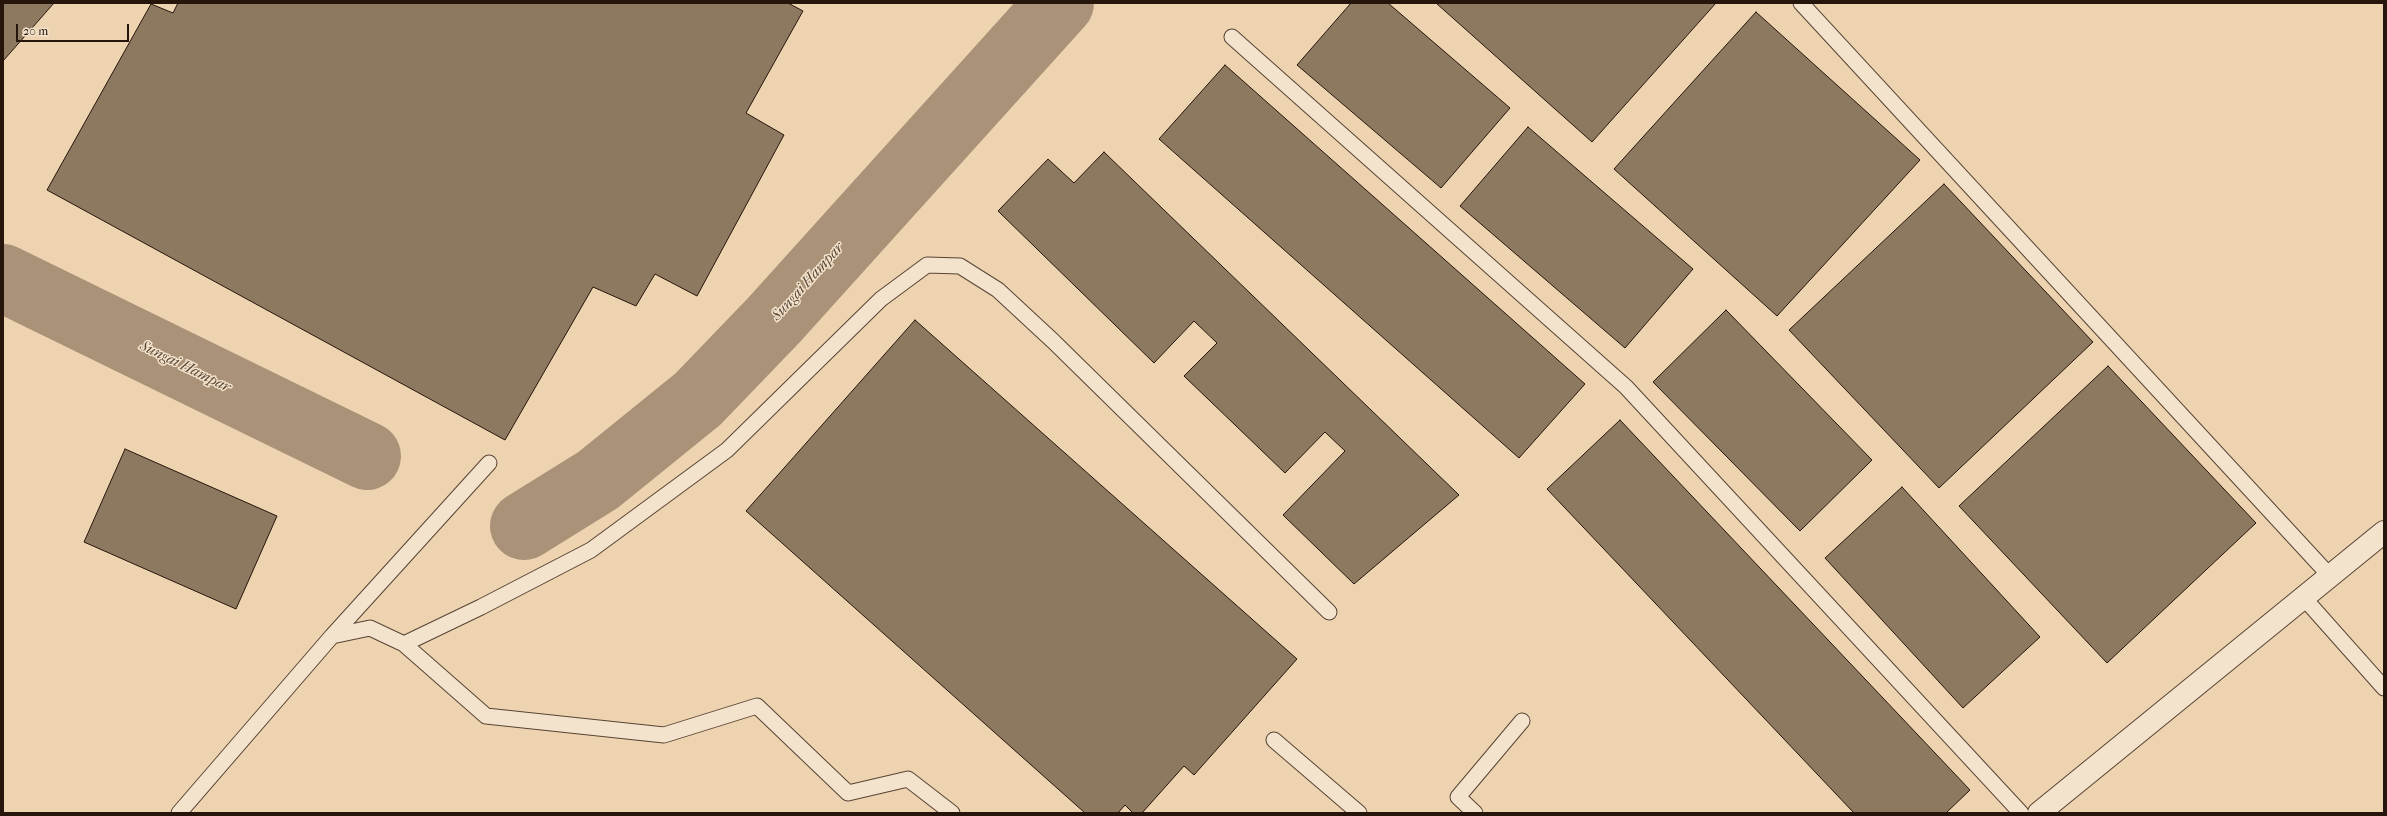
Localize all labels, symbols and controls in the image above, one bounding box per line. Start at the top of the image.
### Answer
scale bar [18,16,131,42]
text: 20 m [23,24,48,38]
water label: Sungai Hampar [768,239,848,325]
water label: Sungai Hampar [137,337,233,397]

